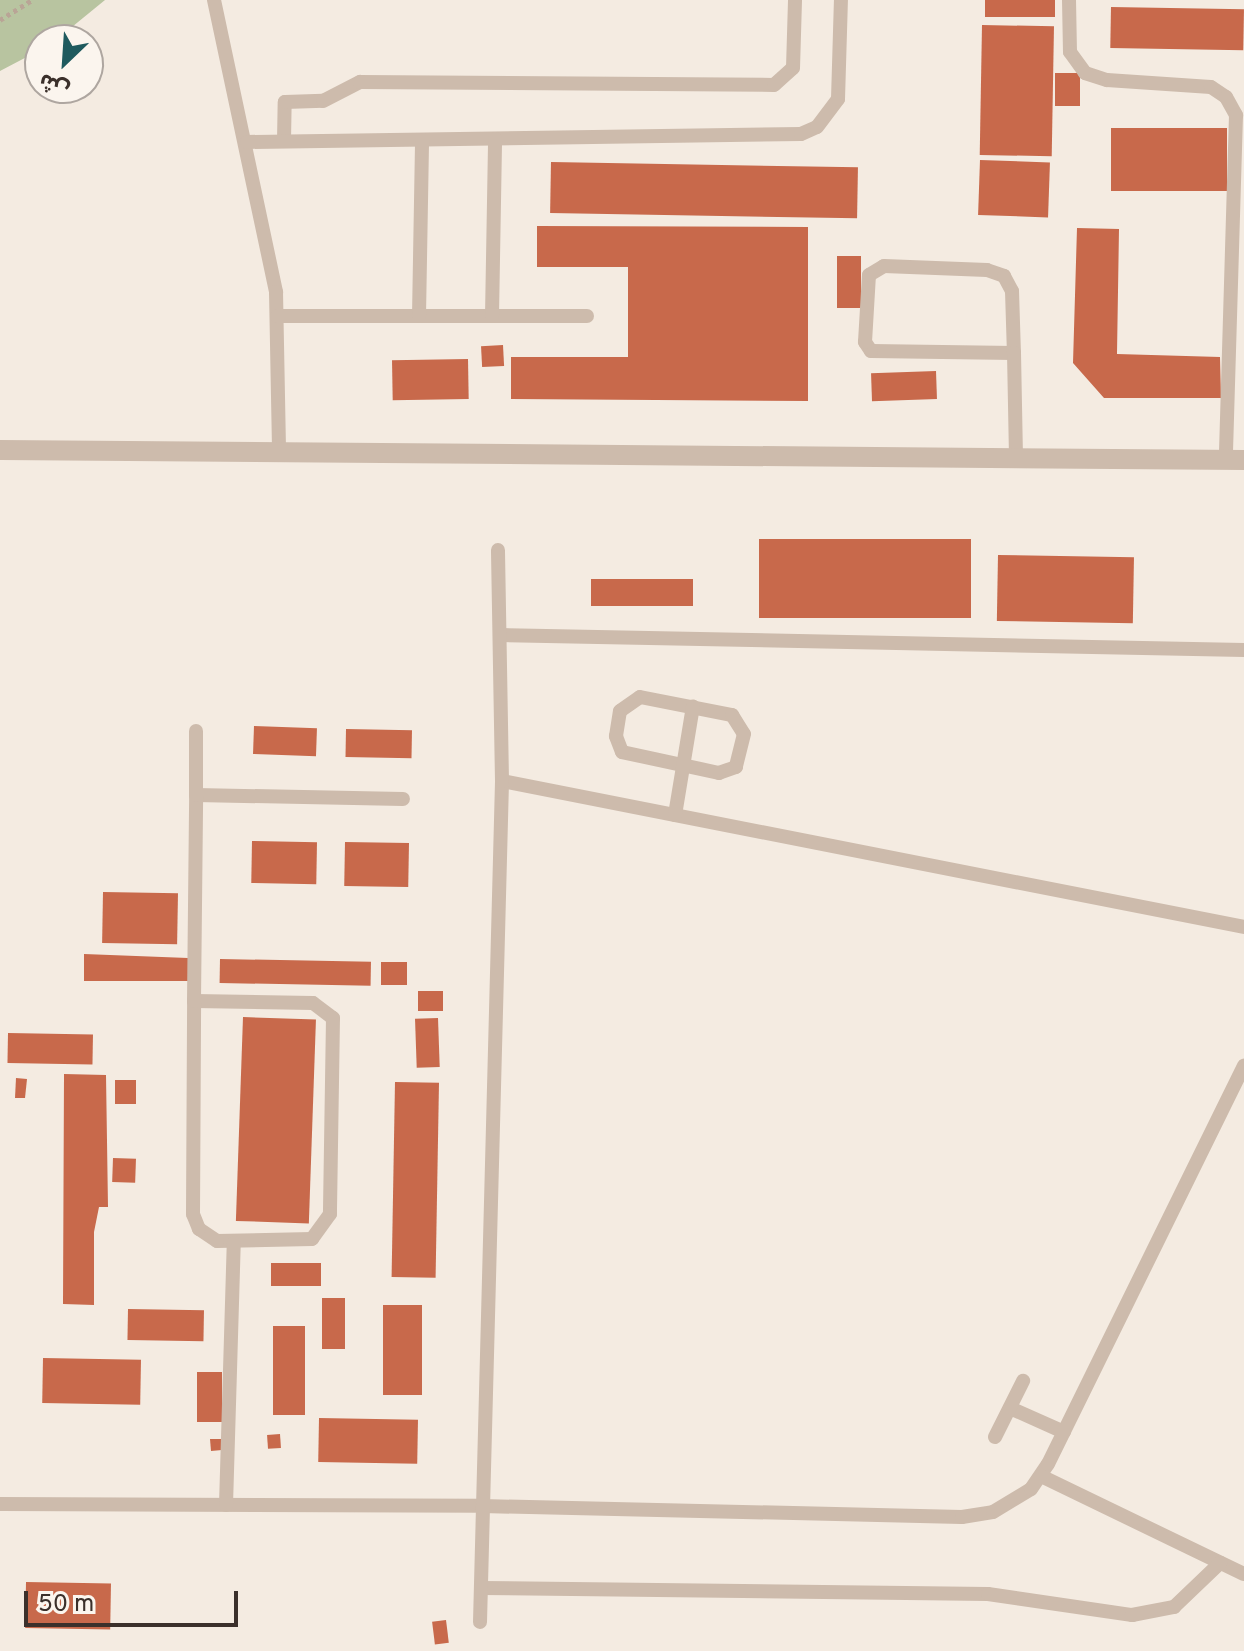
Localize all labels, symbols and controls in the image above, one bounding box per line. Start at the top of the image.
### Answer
north arrow [24,24,104,104]
text: ش [35,66,74,103]
scale bar [28,1575,242,1625]
text: 50 m [38,1590,94,1620]

